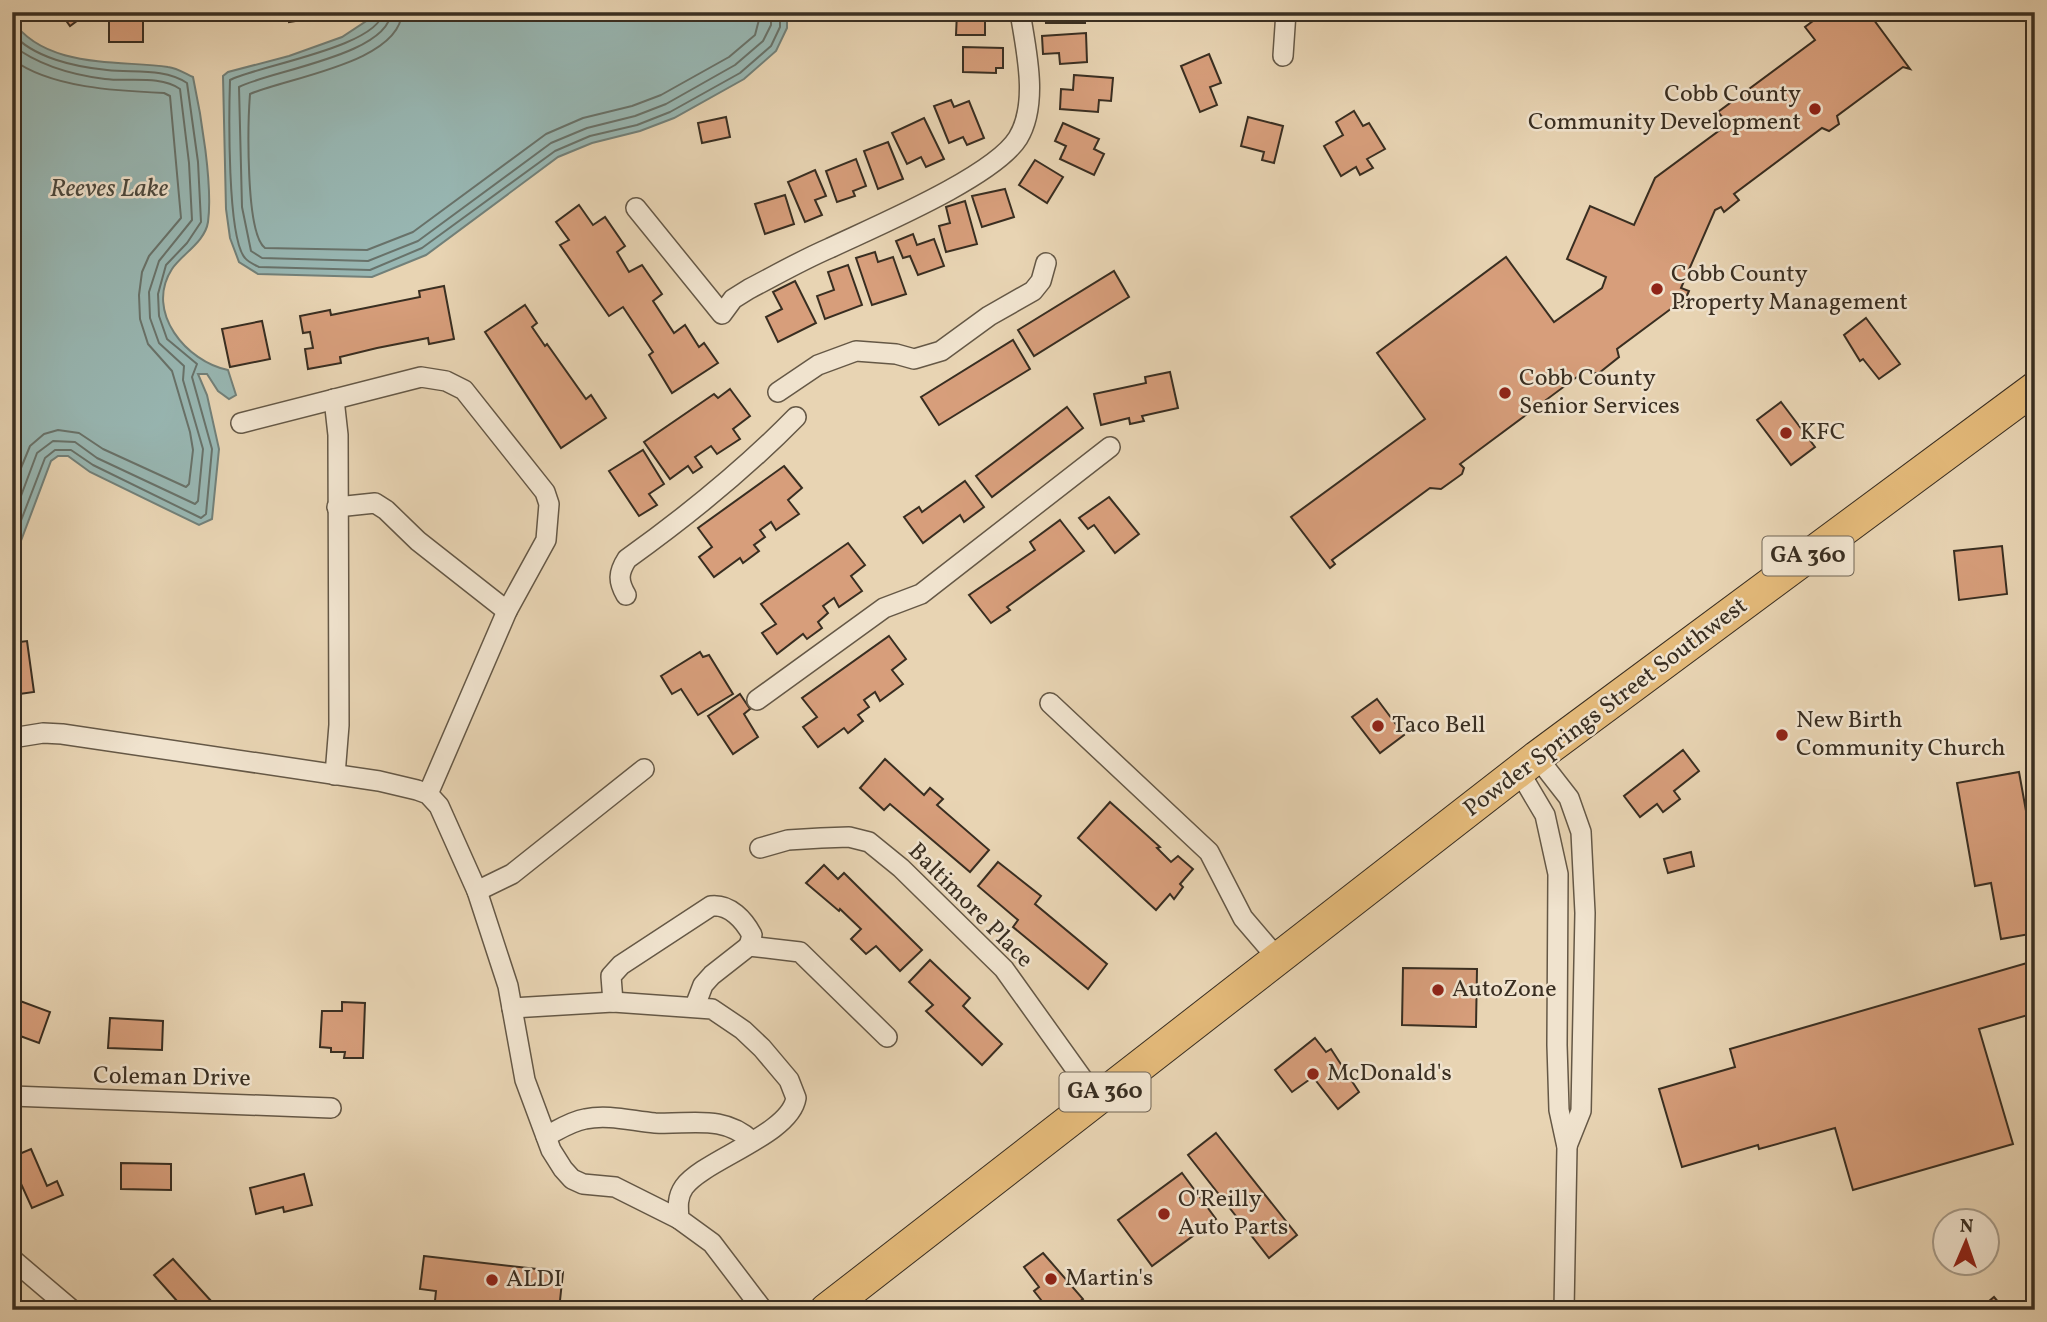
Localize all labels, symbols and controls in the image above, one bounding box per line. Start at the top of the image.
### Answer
place label: Cobb County Community Development [1528,78,1801,140]
marker: Cobb County Community Development [1807,101,1823,117]
water label: Reeves Lake [50,171,169,207]
place label: Cobb County Property Management [1671,258,1908,320]
marker: Cobb County Property Management [1649,281,1665,297]
place label: Cobb County Senior Services [1519,362,1680,424]
marker: Cobb County Senior Services [1497,385,1513,401]
place label: KFC [1800,416,1845,450]
marker: KFC [1778,425,1794,441]
road number: GA 360 [1762,536,1854,576]
street label: Powder Springs Street Southwest [1457,590,1755,826]
place label: New Birth Community Church [1796,704,2006,766]
place label: Taco Bell [1392,709,1486,743]
marker: Taco Bell [1370,718,1386,734]
marker: New Birth Community Church [1774,727,1790,743]
street label: Baltimore Place [900,836,1040,976]
place label: AutoZone [1452,973,1557,1007]
marker: AutoZone [1430,982,1446,998]
place label: McDonald's [1327,1057,1452,1091]
street label: Coleman Drive [93,1060,251,1096]
marker: McDonald's [1305,1066,1321,1082]
road number: GA 360 [1060,1072,1150,1112]
place label: O'Reilly Auto Parts [1178,1183,1288,1245]
marker: O'Reilly Auto Parts [1156,1206,1172,1222]
north arrow [1932,1206,2002,1276]
text: N [1959,1214,1974,1240]
place label: Martin's [1065,1262,1153,1296]
place label: ALDI [506,1263,562,1297]
marker: Martin's [1043,1271,1059,1287]
marker: ALDI [484,1272,500,1288]

